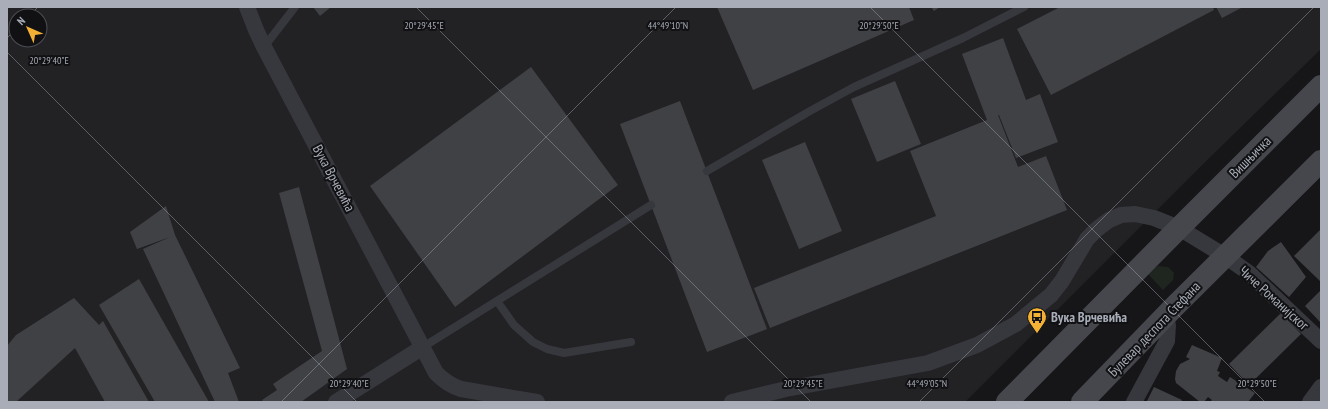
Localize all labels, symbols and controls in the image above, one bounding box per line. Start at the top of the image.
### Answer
north arrow [8,8,48,48]
text: N [14,14,28,28]
text: 20°29'45"E [404,19,444,32]
text: 44°49'10"N [648,19,688,32]
text: 20°29'50"E [859,19,899,32]
text: 20°29'40"E [29,54,69,67]
street label: Вишњичка [1225,132,1275,182]
street label: Вука Врчевића [309,141,359,215]
street label: Чиче Романијског [1235,262,1313,335]
street label: Булевар деспота Стефана [1104,278,1204,380]
bus stop icon: Вука Врчевића [1026,306,1048,334]
place label: Вука Врчевића [1051,308,1127,326]
text: 20°29'40"E [329,377,369,390]
text: 20°29'45"E [783,377,823,390]
text: 44°49'05"N [907,377,947,390]
text: 20°29'50"E [1237,377,1277,390]

